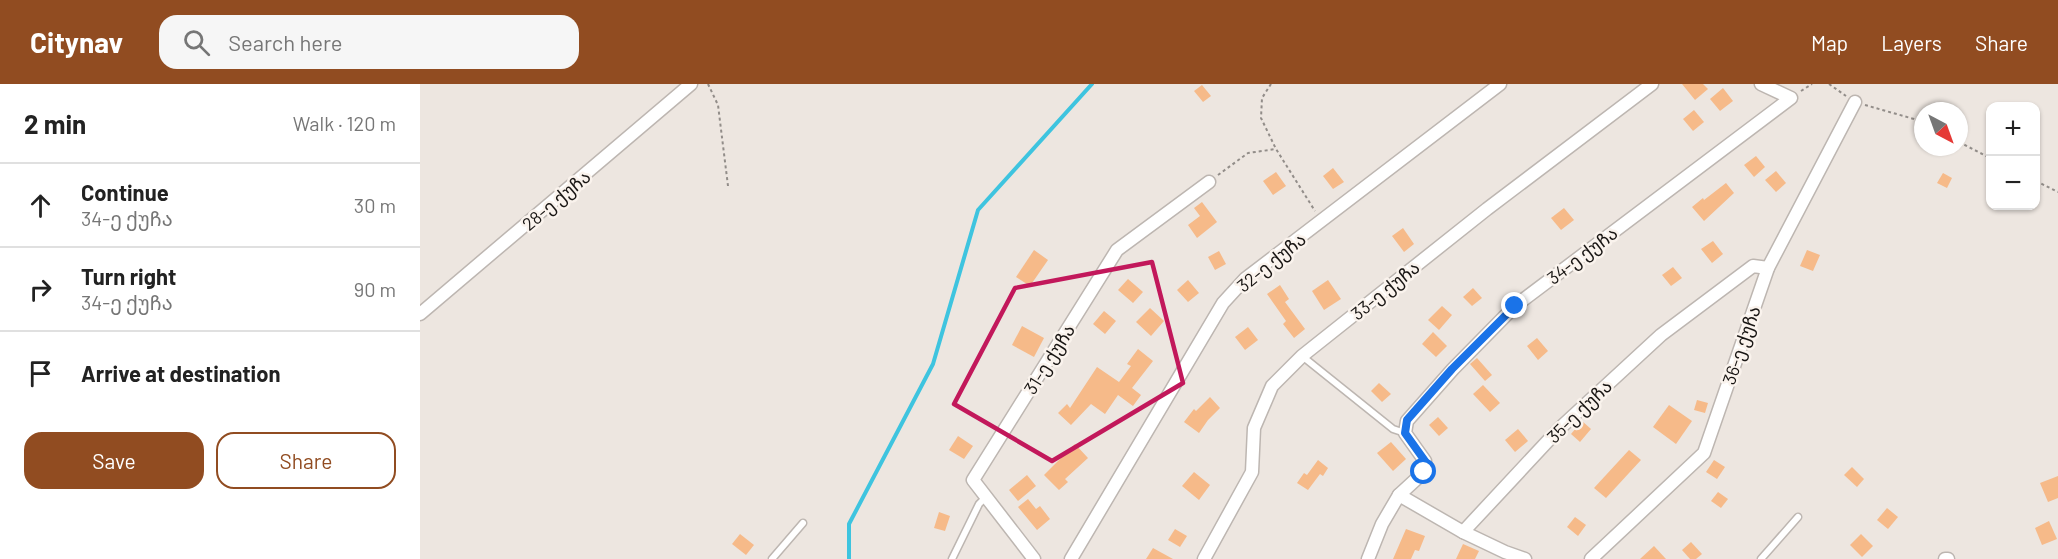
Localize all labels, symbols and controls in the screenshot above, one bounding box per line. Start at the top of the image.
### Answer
search box [159,15,579,69]
text: Citynav [30,25,123,59]
icon: search [180,26,213,59]
text: Search here [228,29,343,55]
text: Map [1811,30,1848,55]
text: Layers [1881,30,1942,55]
text: Share [1975,30,2028,55]
north arrow [1914,102,1968,156]
map controls [1986,102,2040,210]
button: + [1986,102,2040,156]
text: 2 min [24,108,86,139]
text: Walk · 120 m [293,111,396,135]
button: − [1986,156,2040,210]
street label: 28-ე ქუჩა [517,165,595,236]
text: Continue [81,179,169,205]
icon: ahead [24,189,57,222]
text: 30 m [354,193,396,217]
text: 34-ე ქუჩა [81,206,173,230]
street label: 34-ე ქუჩა [1542,221,1622,289]
street label: 32-ე ქუჩა [1232,228,1311,297]
street label: 33-ე ქუჩა [1346,256,1424,325]
text: Turn right [81,263,176,289]
icon: right [24,273,57,306]
text: 90 m [354,277,396,301]
text: 34-ე ქუჩა [81,290,173,314]
route end [1501,292,1527,318]
street label: 36-ე ქუჩა [1717,303,1766,388]
street label: 31-ე ქუჩა [1019,320,1080,399]
icon: arrive [24,357,57,390]
text: Arrive at destination [81,360,280,386]
street label: 35-ე ქუჩა [1542,375,1617,448]
button: Save [24,432,204,489]
button: Share [216,432,396,489]
route start [1410,458,1436,484]

